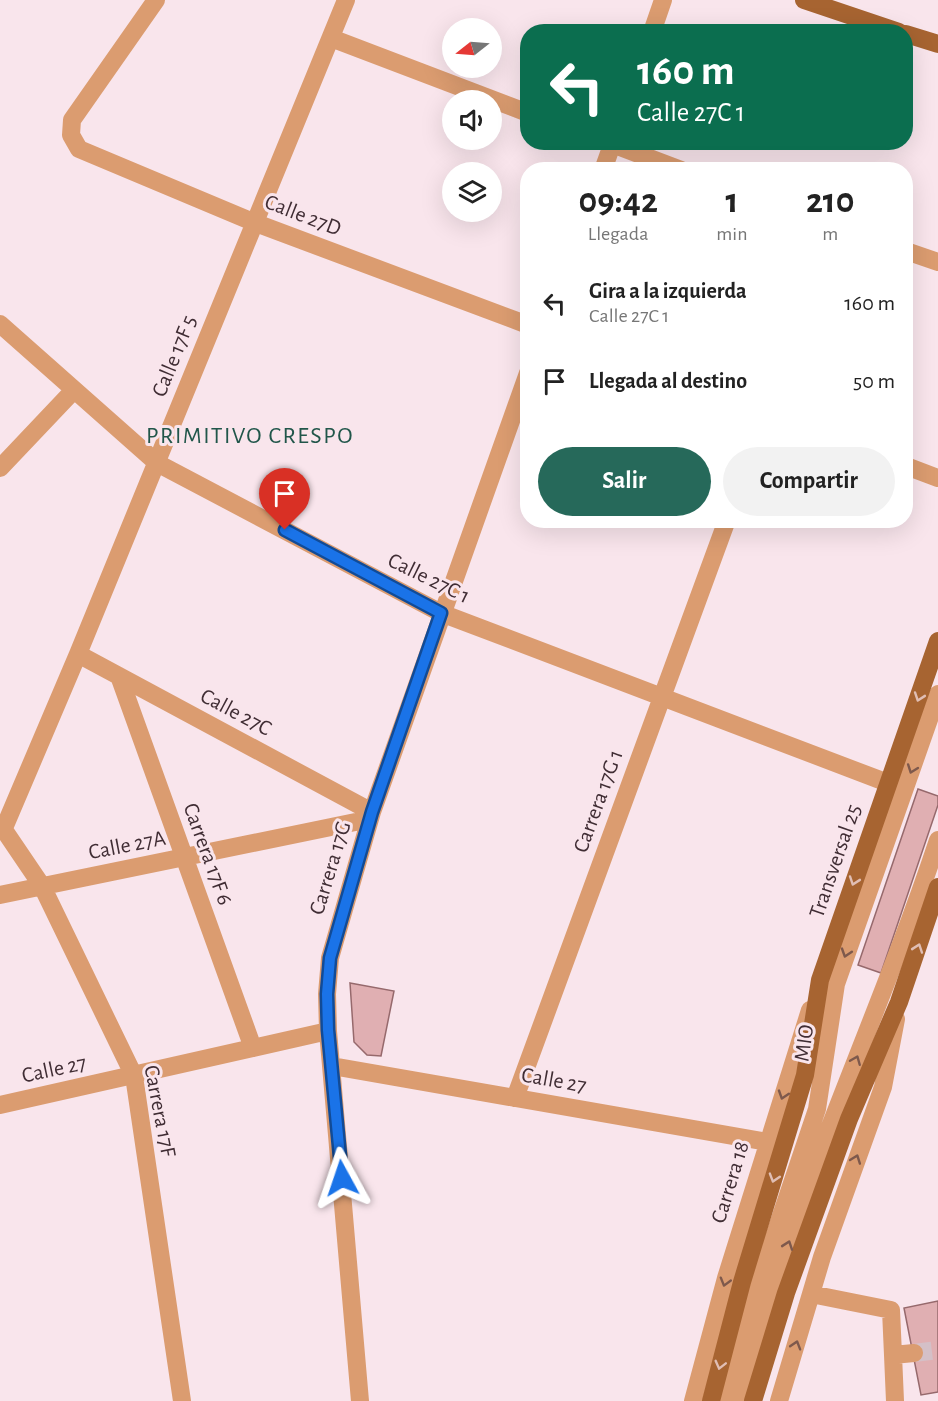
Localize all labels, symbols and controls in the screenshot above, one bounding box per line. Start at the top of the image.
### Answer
north arrow [442,18,502,78]
map controls [442,18,502,222]
icon: left [538,48,616,126]
text: 160 m [637,50,735,92]
button: sound [442,90,502,150]
text: Calle 27C 1 [637,99,745,126]
button: layers [442,162,502,222]
text: 09:42 [578,183,658,219]
text: 1 [725,183,738,219]
text: 210 [806,183,855,219]
street label: Calle 27D [262,190,344,240]
text: Llegada [588,224,648,244]
text: min [716,224,747,244]
text: m [822,224,838,244]
text: Gira a la izquierda [589,280,747,302]
icon: left [538,287,571,320]
text: 160 m [844,292,895,314]
text: Calle 27C 1 [589,306,669,326]
street label: Calle 17F 5 [148,312,200,400]
icon: arrive [538,365,571,398]
text: Llegada al destino [589,370,747,392]
text: 50 m [853,370,895,392]
district label: PRIMITIVO CRESPO [146,424,354,448]
button: Salir [538,447,711,516]
button: Compartir [723,447,895,516]
pin [259,468,310,530]
icon: arrive [268,477,301,510]
street label: Calle 27C 1 [385,549,473,607]
street label: Calle 27C [197,684,275,740]
one-way arrow [913,691,926,701]
street label: Carrera 17G 1 [569,747,627,855]
one-way arrow [906,763,919,774]
street label: Carrera 17F 6 [179,800,237,908]
street label: Transversal 25 [805,801,865,921]
street label: Carrera 17G [305,819,355,917]
street label: Calle 27A [87,827,168,863]
one-way arrow [849,875,862,886]
one-way arrow [910,943,923,954]
one-way arrow [841,947,853,958]
street label: MIO [791,1023,817,1063]
street label: Calle 27 [20,1051,88,1087]
one-way arrow [849,1055,862,1066]
street label: Carrera 17F [140,1063,180,1159]
street label: Calle 27 [520,1063,588,1097]
one-way arrow [777,1089,790,1100]
street label: Carrera 18 [707,1138,753,1226]
position arrow [310,1146,374,1210]
one-way arrow [849,1155,861,1166]
one-way arrow [769,1172,781,1183]
one-way arrow [781,1240,794,1251]
one-way arrow [720,1277,733,1287]
one-way arrow [789,1340,801,1351]
one-way arrow [715,1360,728,1370]

